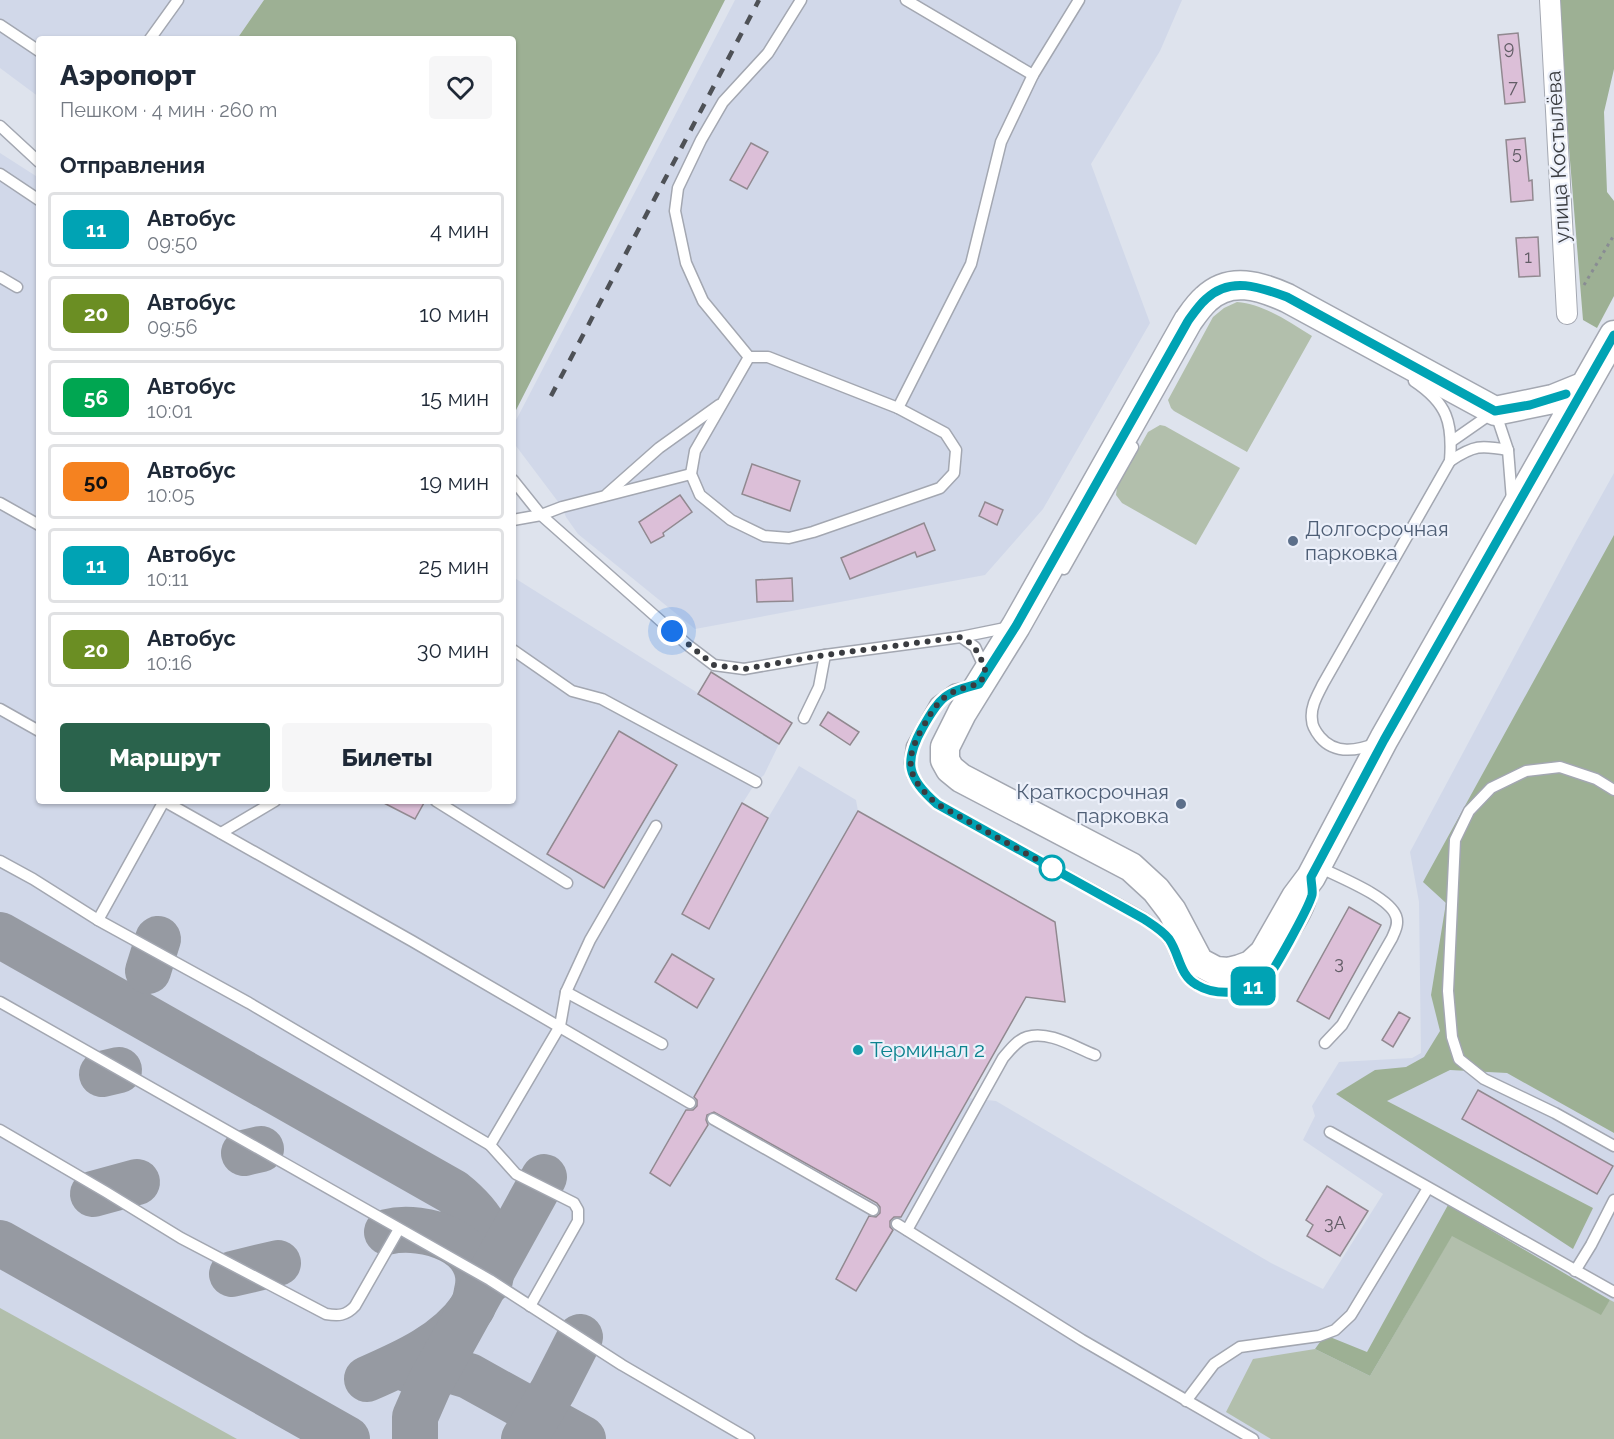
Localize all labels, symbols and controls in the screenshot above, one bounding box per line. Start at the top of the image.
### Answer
house number: 9 [1504,37,1514,58]
button: heart [429,56,492,119]
text: Аэропорт [60,59,196,92]
street label: улица Костылёва [1540,70,1575,244]
house number: 7 [1508,76,1518,97]
text: Пешком · 4 мин · 260 m [60,98,278,122]
house number: 5 [1512,142,1522,163]
text: Отправления [60,152,205,178]
text: Автобус [147,205,236,231]
text: 11 [86,217,106,242]
text: 4 мин [430,217,489,243]
text: 09:50 [147,231,198,255]
house number: 1 [1524,246,1532,267]
text: Автобус [147,289,236,315]
text: 20 [84,301,108,326]
text: 10 мин [419,301,489,327]
text: 09:56 [147,315,198,339]
text: Автобус [147,373,236,399]
text: 56 [84,385,108,410]
text: 15 мин [421,385,489,411]
text: 10:01 [147,399,192,423]
text: Автобус [147,457,236,483]
text: 50 [84,469,108,494]
text: 19 мин [420,469,489,495]
text: 10:05 [147,483,195,507]
place label: Долгосрочная парковка [1305,516,1449,565]
marker: Долгосрочная парковка [1286,534,1300,548]
text: Автобус [147,541,236,567]
text: 11 [86,553,106,578]
text: 25 мин [419,553,489,579]
text: 10:11 [147,567,189,591]
your location [657,616,687,646]
text: Автобус [147,625,236,651]
text: 20 [84,637,108,662]
text: 30 мин [417,637,489,663]
text: 10:16 [147,651,192,675]
button: Маршрут [60,723,270,792]
button: Билеты [282,723,492,792]
place label: Краткосрочная парковка [1016,779,1169,828]
marker: Краткосрочная парковка [1174,797,1188,811]
unlabelled marker [1039,855,1065,881]
house number: 3 [1334,952,1344,973]
line badge: 11 [1226,966,1280,1006]
text: 11 [1243,974,1263,999]
place label: Терминал 2 [870,1037,985,1062]
marker: Терминал 2 [851,1043,865,1057]
house number: 3А [1324,1212,1346,1233]

